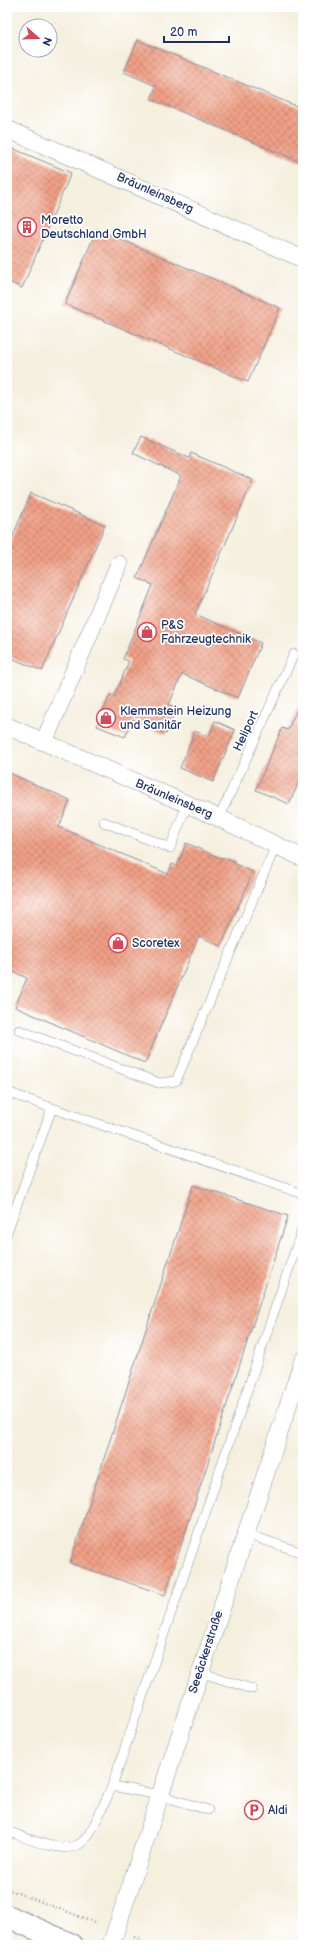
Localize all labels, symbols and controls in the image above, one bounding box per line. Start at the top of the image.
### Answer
north arrow [18,18,58,58]
scale bar [164,18,229,44]
text: 20 m [170,25,197,40]
text: N [39,35,54,47]
street label: Bräunleinsberg [114,169,196,217]
place label: Moretto Deutschland GmbH [41,213,147,242]
building icon: Moretto Deutschland GmbH [16,216,38,238]
place label: P&S Fahrzeugtechnik [161,618,251,647]
shop icon: P&S Fahrzeugtechnik [136,621,158,643]
place label: Klemmstein Heizung und Sanitär [120,704,231,733]
shop icon: Klemmstein Heizung und Sanitär [95,707,117,729]
street label: Heliport [230,708,262,754]
street label: Bräunleinsberg [133,776,215,822]
shop icon: Scoretex [107,932,129,954]
place label: Scoretex [132,936,180,951]
street label: Seeäckerstraße [186,1609,226,1695]
parking icon: Aldi [243,1799,265,1821]
place label: Aldi [268,1803,288,1818]

